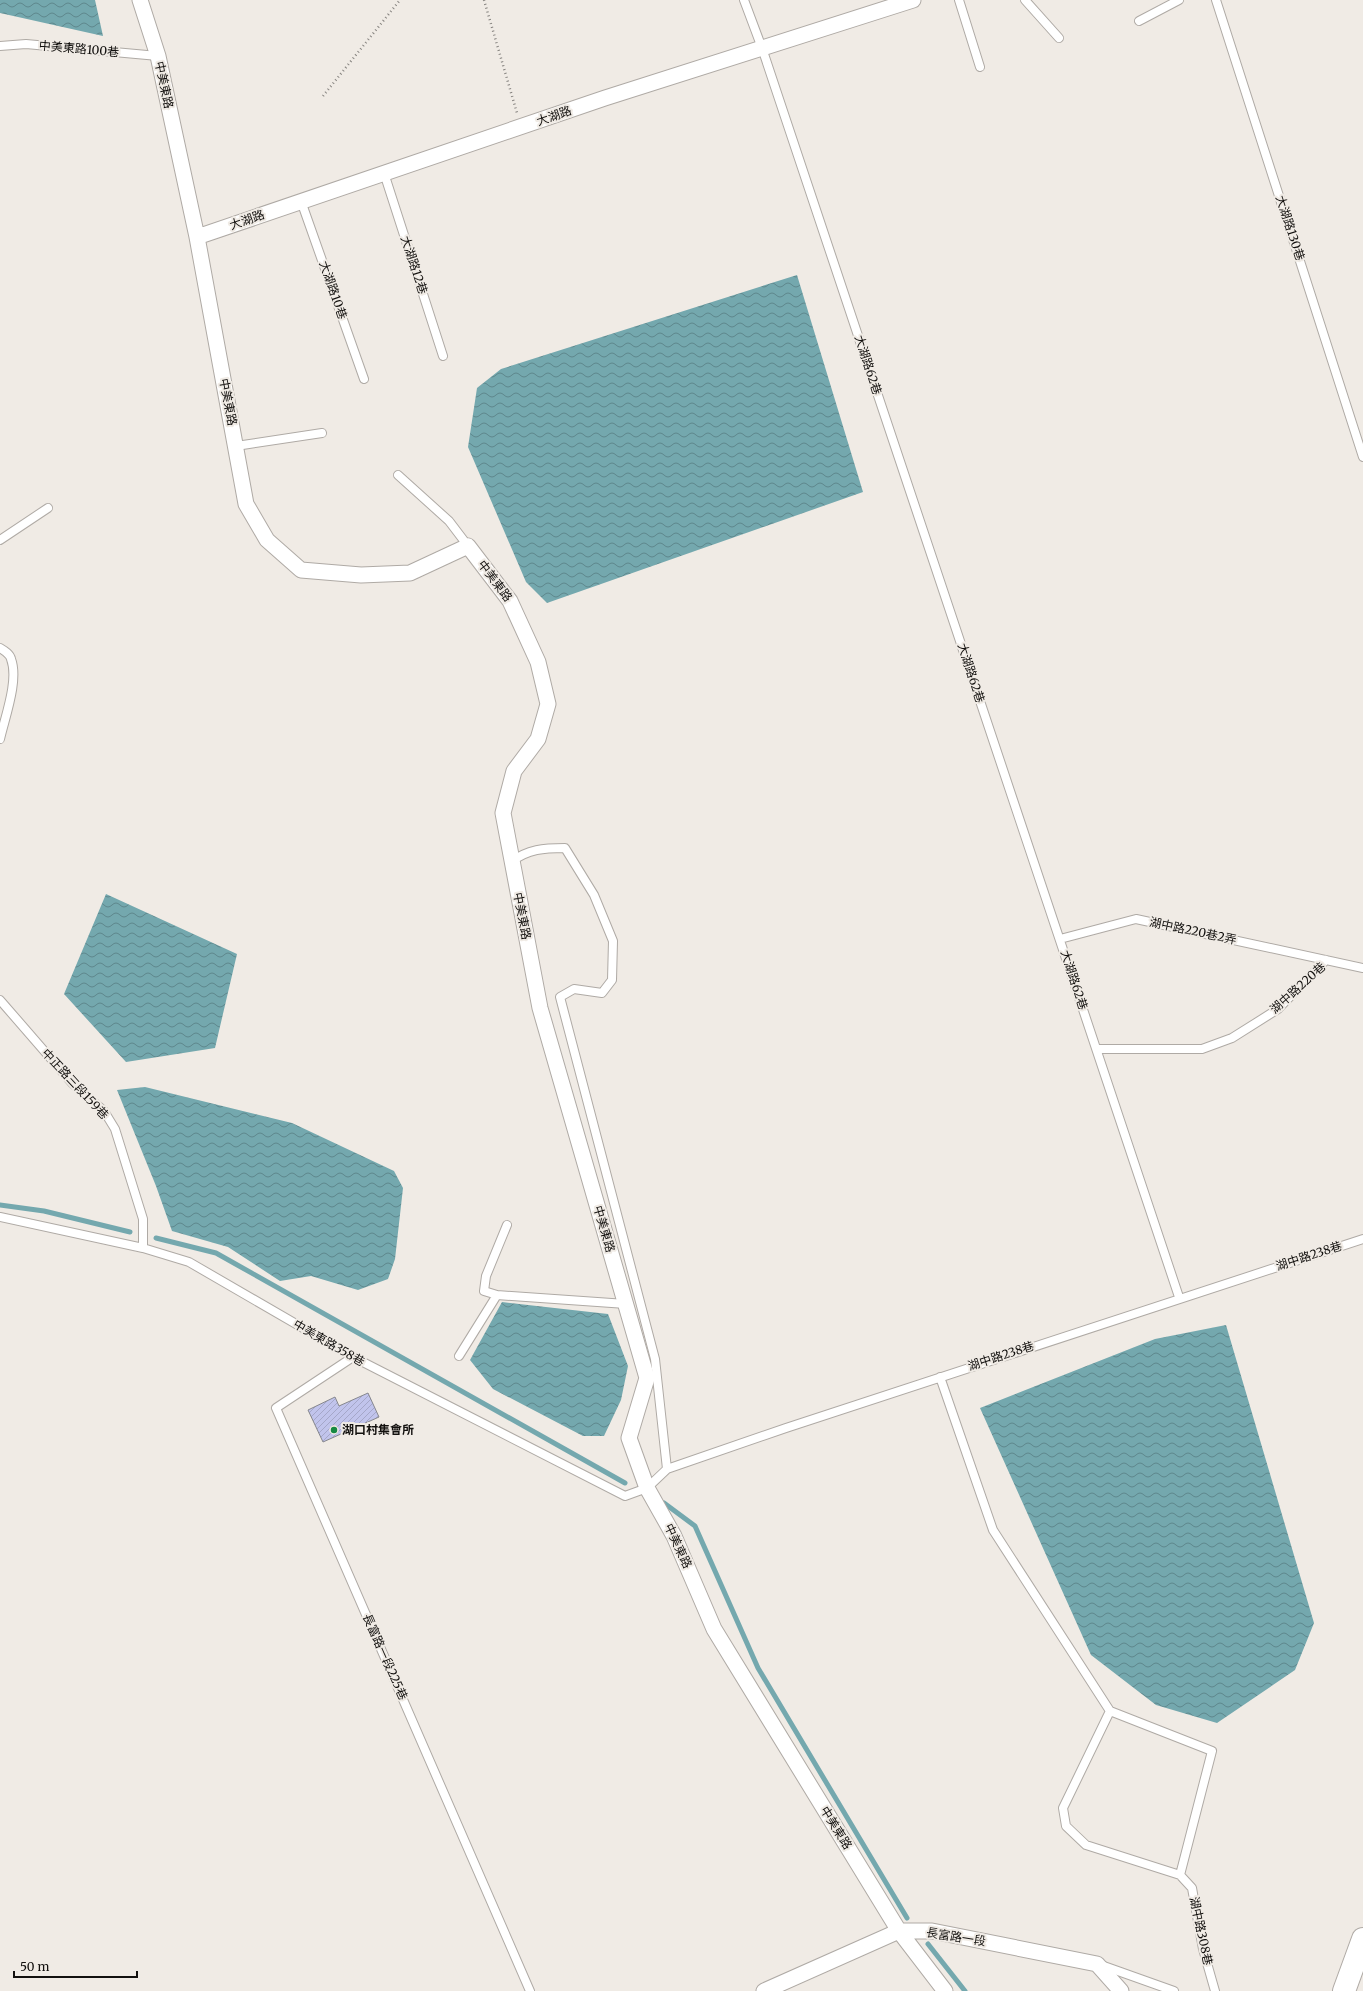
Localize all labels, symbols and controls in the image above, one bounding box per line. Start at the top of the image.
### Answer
street label: 中美東路100巷 [38,38,120,59]
street label: 中美東路 [152,60,177,110]
street label: 大湖路 [534,103,573,128]
street label: 大湖路130巷 [1273,193,1308,262]
street label: 大湖路 [227,207,266,232]
street label: 大湖路12巷 [398,234,431,296]
street label: 大湖路10巷 [317,259,350,321]
street label: 大湖路62巷 [852,333,885,397]
street label: 中美東路 [217,377,240,427]
street label: 中美東路 [475,557,516,604]
street label: 大湖路62巷 [955,641,988,705]
street label: 中美東路 [511,891,534,941]
street label: 湖中路220巷2弄 [1148,914,1238,947]
street label: 大湖路62巷 [1058,948,1091,1012]
street label: 湖中路220巷 [1267,959,1329,1016]
street label: 中正路三段159巷 [39,1045,112,1122]
street label: 中美東路 [591,1204,618,1254]
street label: 湖中路238巷 [1274,1238,1344,1273]
street label: 中美東路358巷 [291,1316,368,1369]
street label: 湖中路238巷 [966,1338,1036,1373]
place label: 湖口村集會所 [342,1422,414,1437]
marker: 湖口村集會所 [329,1425,339,1435]
street label: 中美東路 [662,1521,695,1571]
street label: 長富路一段225巷 [360,1611,411,1702]
street label: 中美東路 [817,1803,856,1852]
street label: 湖中路308巷 [1187,1895,1216,1966]
street label: 長富路一段 [925,1924,987,1949]
scale bar [14,1953,137,1979]
text: 50 m [20,1959,49,1974]

